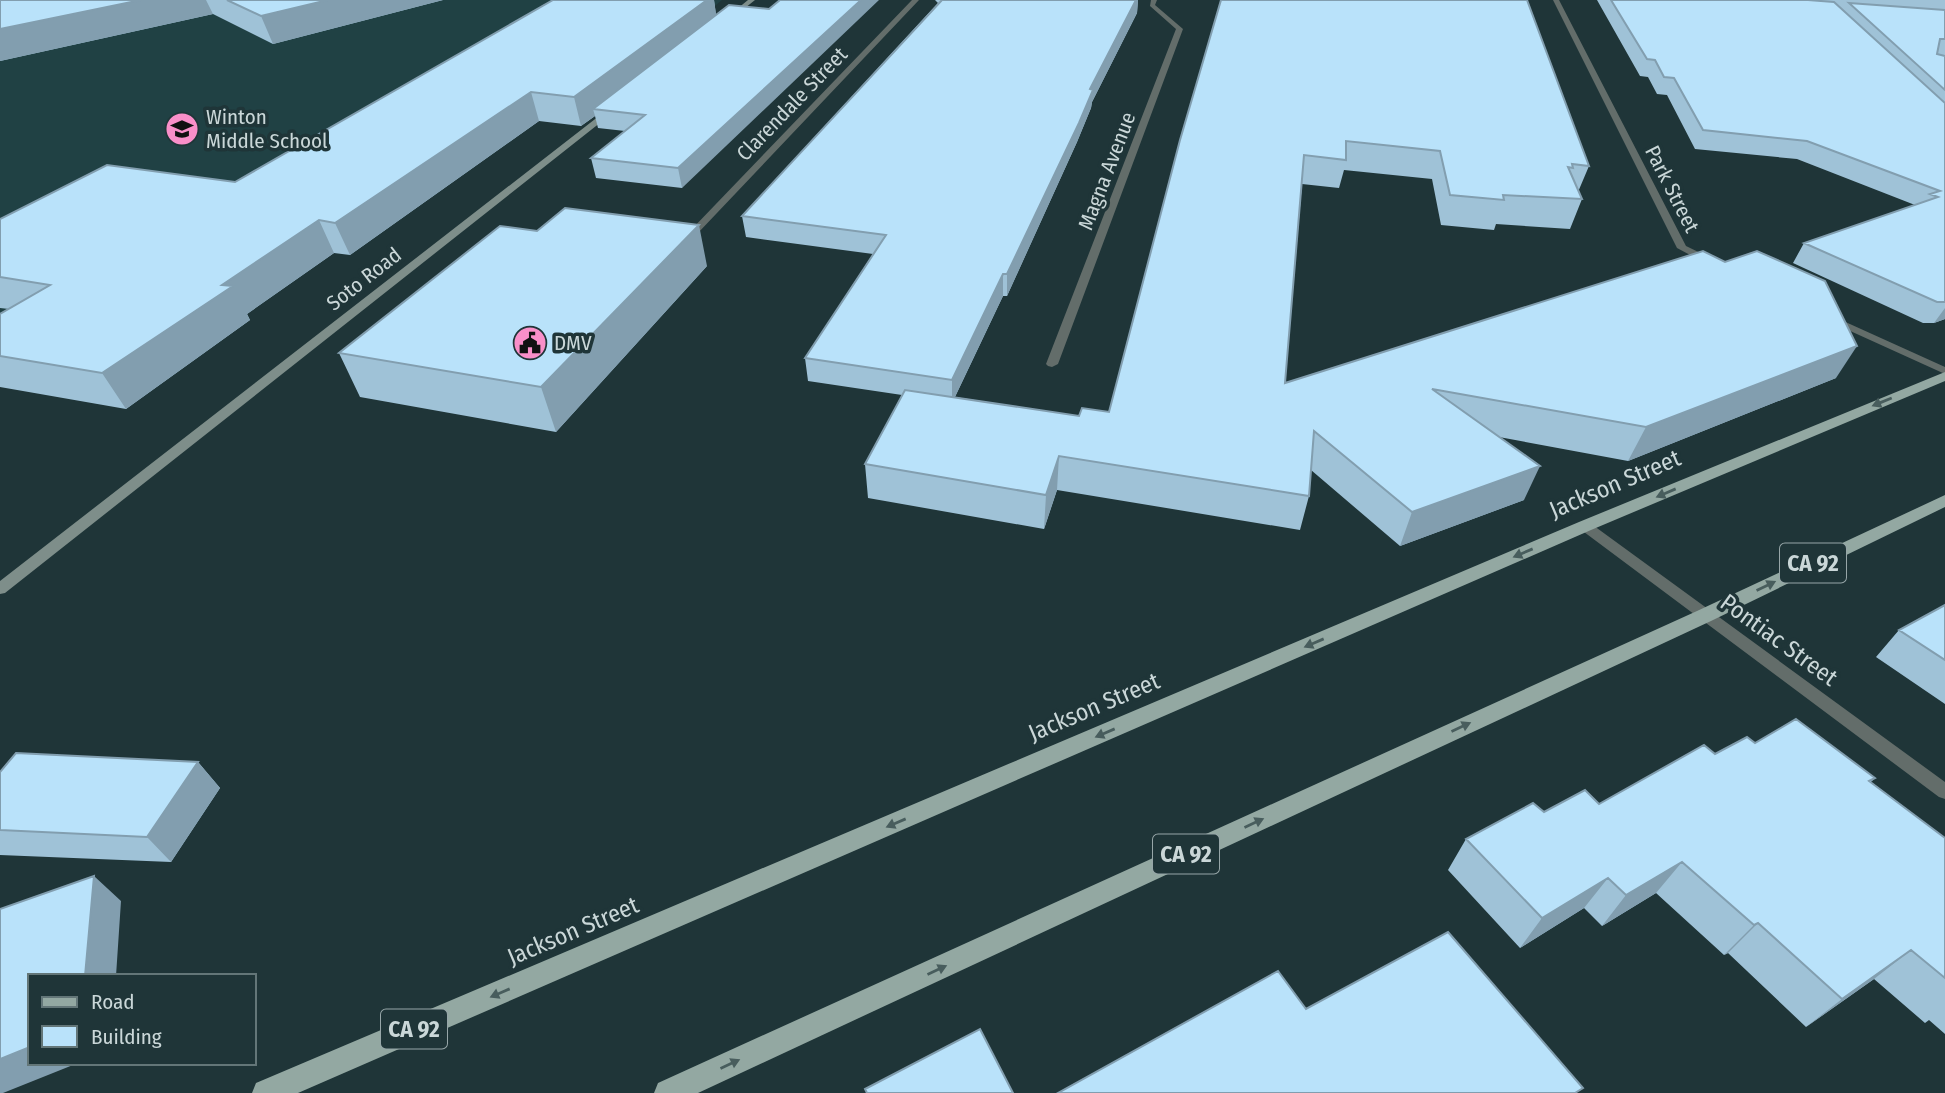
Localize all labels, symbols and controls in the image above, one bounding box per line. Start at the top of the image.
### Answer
street label: Clarendale Street [731,42,853,166]
place label: Winton Middle School [206,104,328,154]
street label: Magna Avenue [1073,108,1141,234]
school or university icon: Winton Middle School [163,110,201,148]
street label: Park Street [1639,141,1705,237]
street label: Soto Road [322,242,406,316]
public building icon: DMV [511,324,549,362]
place label: DMV [554,330,592,356]
one-way arrow [1871,396,1892,407]
street label: Jackson Street [1545,444,1685,524]
one-way arrow [1655,488,1676,499]
road number: CA 92 [1780,544,1846,582]
one-way arrow [1512,548,1533,559]
one-way arrow [1756,580,1776,592]
street label: Pontiac Street [1715,588,1843,692]
one-way arrow [1303,638,1324,649]
street label: Jackson Street [1024,667,1164,747]
one-way arrow [1451,721,1471,733]
one-way arrow [1094,728,1115,739]
one-way arrow [886,817,906,829]
one-way arrow [1244,817,1265,828]
road number: CA 92 [1153,834,1219,874]
street label: Jackson Street [503,891,643,971]
one-way arrow [927,964,947,975]
legend [28,974,256,1065]
one-way arrow [490,987,510,999]
text: Road [91,989,135,1015]
road number: CA 92 [381,1010,447,1048]
text: Building [91,1024,162,1050]
one-way arrow [720,1059,740,1070]

